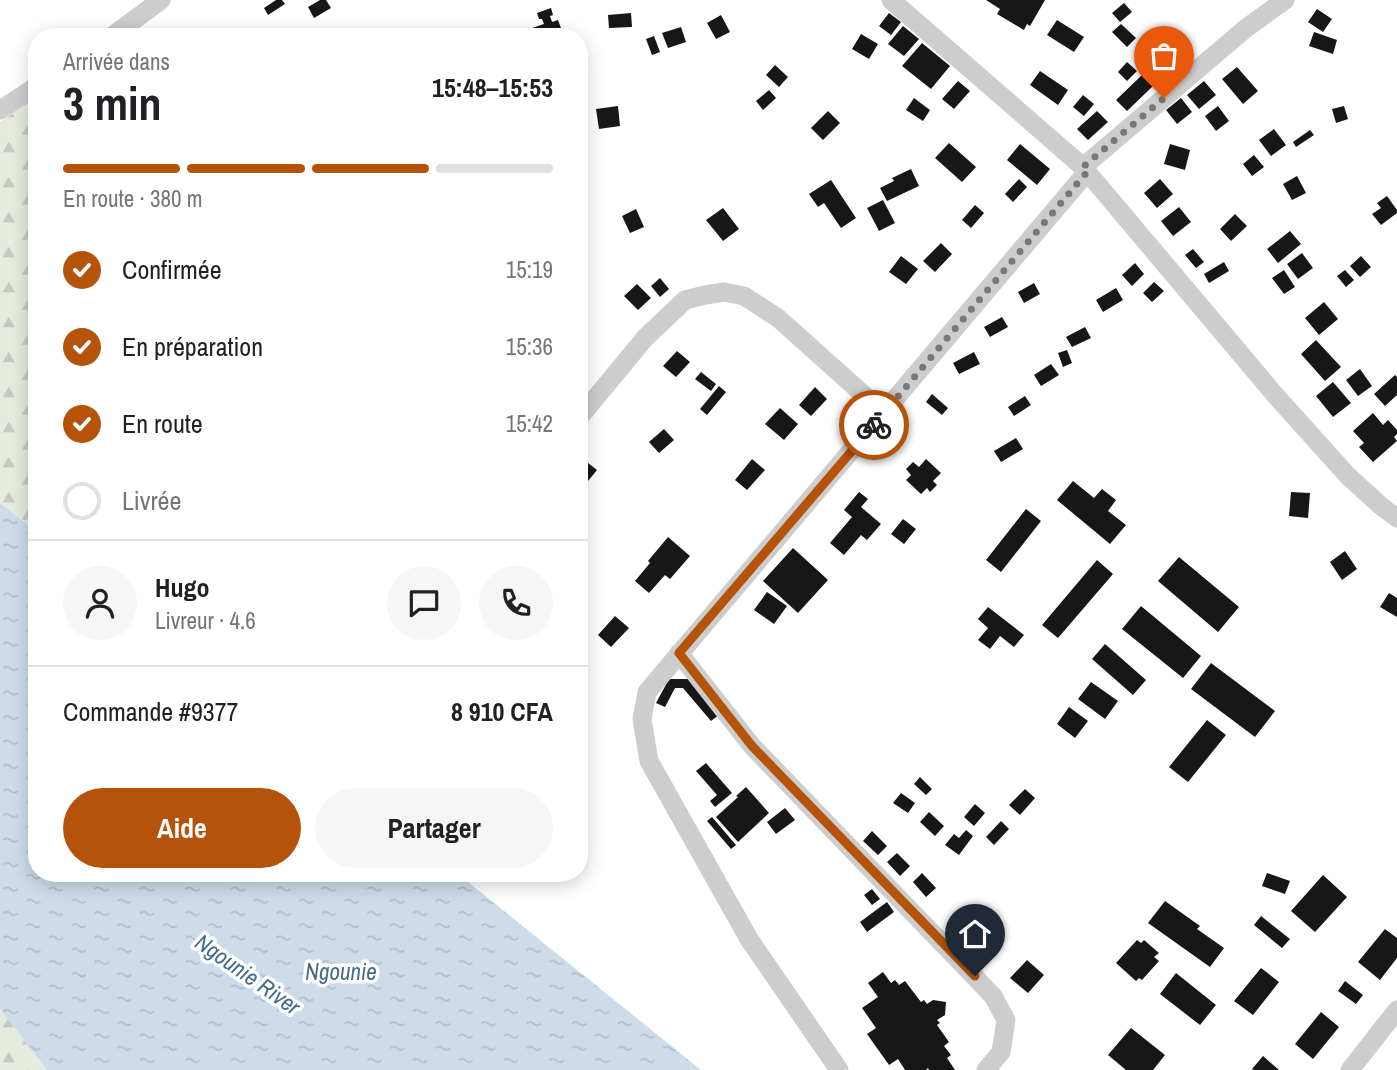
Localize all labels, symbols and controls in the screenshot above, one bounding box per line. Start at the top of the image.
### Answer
pin [1134,26,1194,98]
icon: bag [1145,37,1183,75]
text: Arrivée dans [63,46,170,77]
text: 15:48–15:53 [432,70,553,105]
text: 3 min [63,72,162,134]
text: En route · 380 m [63,183,202,214]
icon: check [63,251,101,289]
text: Confirmée [122,252,222,287]
text: 15:19 [506,254,553,285]
icon: check [63,328,101,366]
text: En préparation [122,329,263,364]
text: 15:36 [506,331,553,362]
courier [839,390,909,460]
icon: check [63,405,101,443]
text: En route [122,406,203,441]
icon: bike [855,406,893,444]
text: 15:42 [506,408,553,439]
text: Livrée [122,483,181,518]
button: person [63,566,137,640]
button: chat [387,566,461,640]
button: phone [479,566,553,640]
text: Hugo [155,570,209,605]
text: Livreur · 4.6 [155,605,256,636]
text: Commande #9377 [63,694,238,729]
text: 8 910 CFA [451,694,553,729]
button: Aide [63,788,301,868]
button: Partager [315,788,553,868]
pin [945,904,1005,976]
icon: home [956,915,994,953]
water label: Ngounie River [189,926,307,1022]
water label: Ngounie [305,956,377,987]

